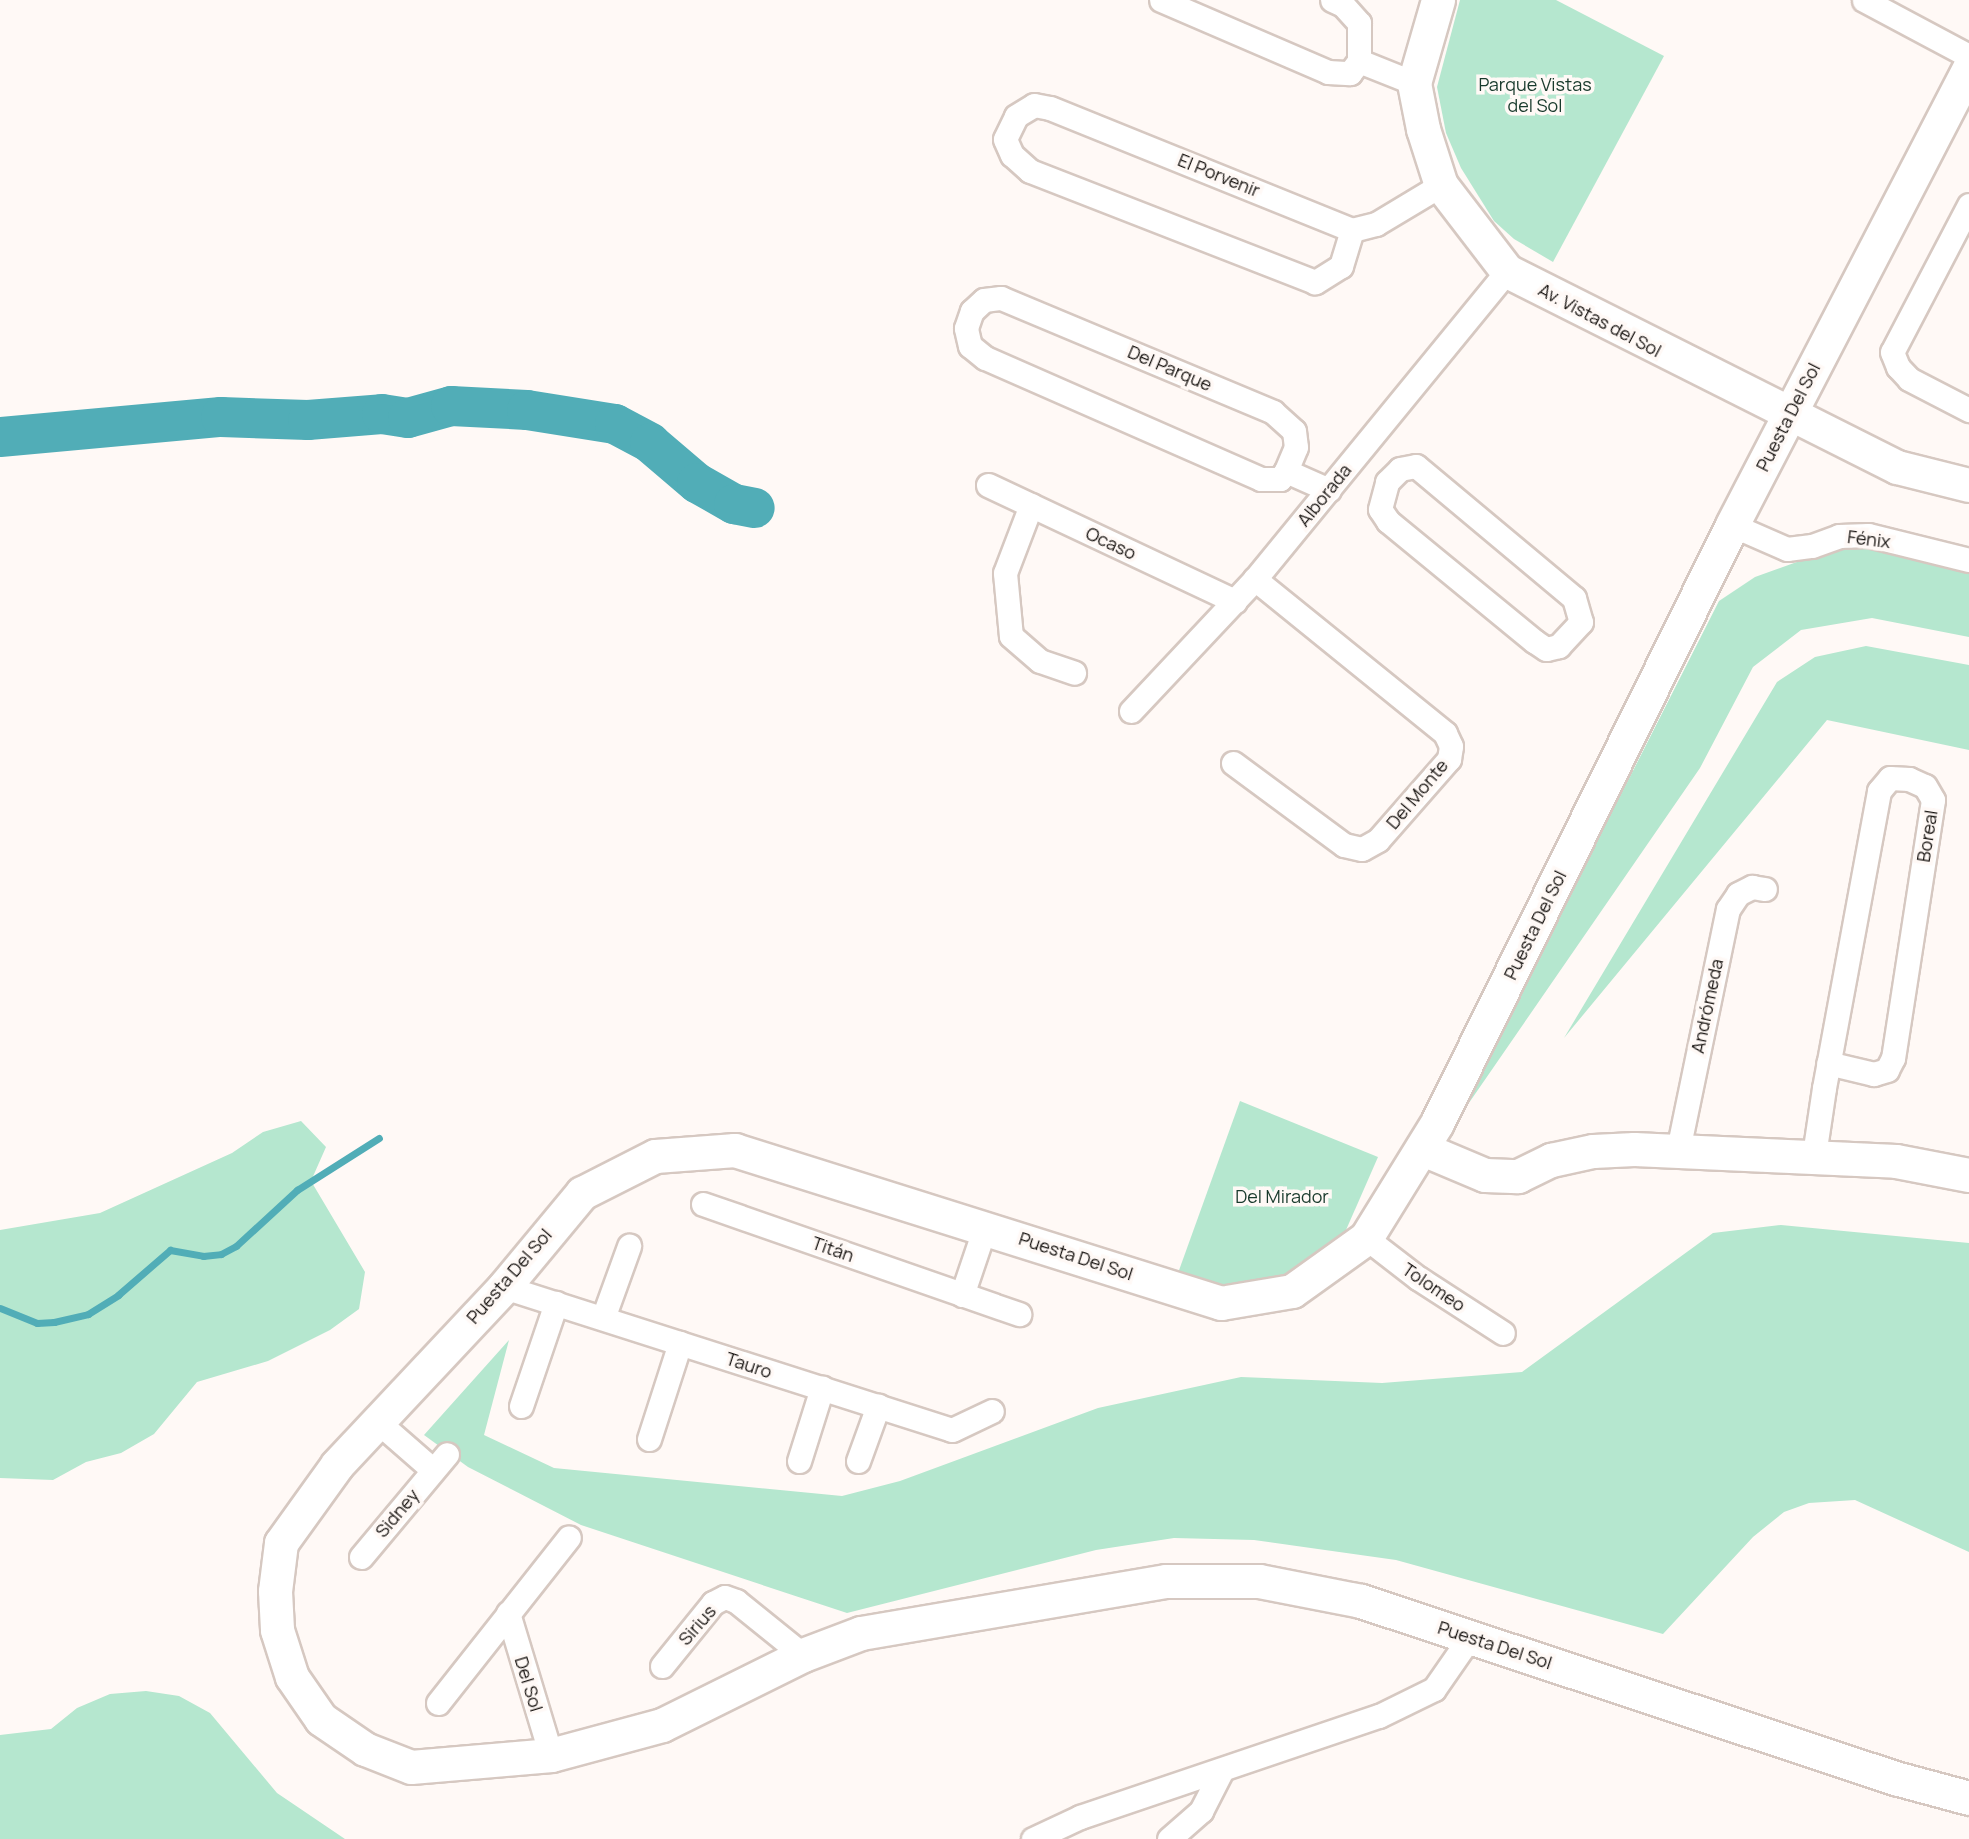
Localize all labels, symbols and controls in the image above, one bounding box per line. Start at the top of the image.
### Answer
park label: Parque Vistas del Sol [1478,74,1592,116]
street label: El Porvenir [1175,149,1263,201]
street label: Av. Vistas del Sol [1535,279,1665,361]
street label: Del Parque [1125,341,1215,395]
street label: Puesta Del Sol [1751,359,1825,475]
street label: Alborada [1292,460,1356,530]
street label: Ocaso [1082,522,1140,564]
street label: Fénix [1846,526,1892,552]
street label: Del Monte [1382,755,1452,833]
street label: Boreal [1912,808,1942,864]
street label: Puesta Del Sol [1499,867,1571,983]
street label: Andrómeda [1686,957,1728,1055]
park label: Del Mirador [1235,1185,1329,1207]
street label: Puesta Del Sol [462,1224,556,1328]
street label: Puesta Del Sol [1016,1227,1136,1285]
street label: Titán [809,1232,857,1266]
street label: Tolomeo [1398,1258,1470,1316]
street label: Tauro [723,1347,775,1383]
street label: Sidney [371,1484,423,1542]
street label: Sirius [674,1601,720,1649]
street label: Puesta Del Sol [1435,1616,1555,1674]
street label: Del Sol [510,1654,548,1714]

